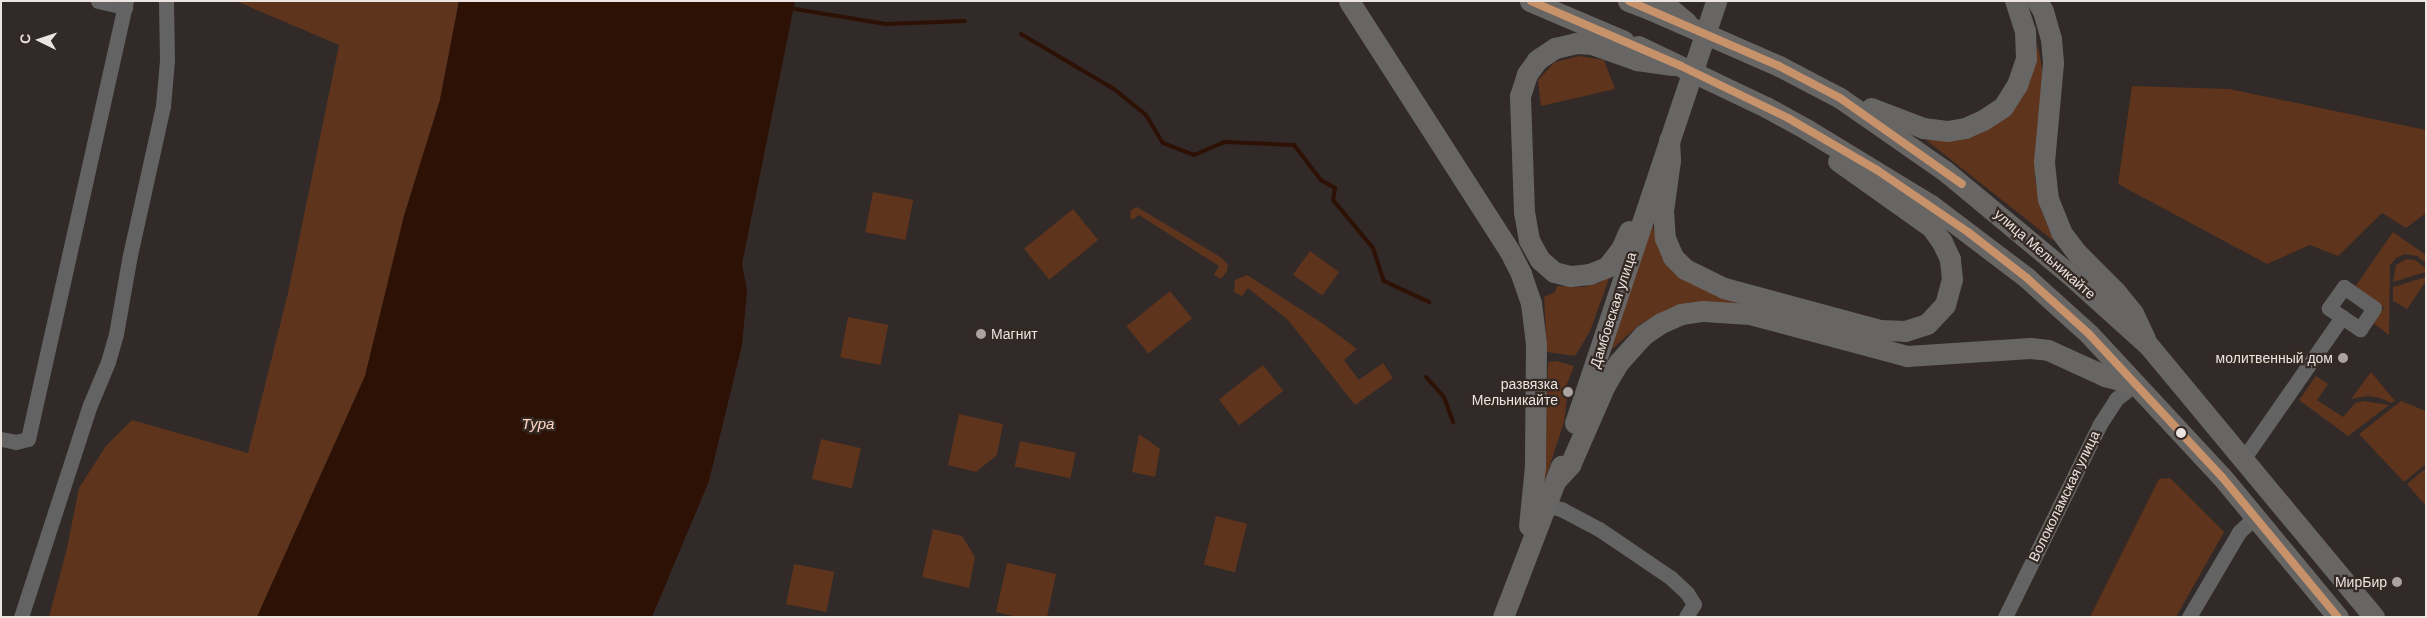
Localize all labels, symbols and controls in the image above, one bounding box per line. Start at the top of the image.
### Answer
north arrow [15,15,65,65]
text: С [17,33,33,45]
street label: улица Мельникайте [1991,205,2099,303]
street label: Дамбовская улица [1586,250,1640,370]
place label: Магнит [991,326,1038,342]
marker: Магнит [975,328,987,340]
place label: молитвенный дом [2216,350,2333,366]
marker: молитвенный дом [2337,352,2349,364]
place label: развязка Мельникайте [1472,376,1558,408]
marker: развязка Мельникайте [1562,386,1574,398]
water label: Тура [522,415,554,433]
street label: Волоколамская улица [2025,428,2103,564]
unlabelled marker [2176,428,2186,438]
place label: МирБир [2335,574,2387,590]
marker: МирБир [2391,576,2403,588]

